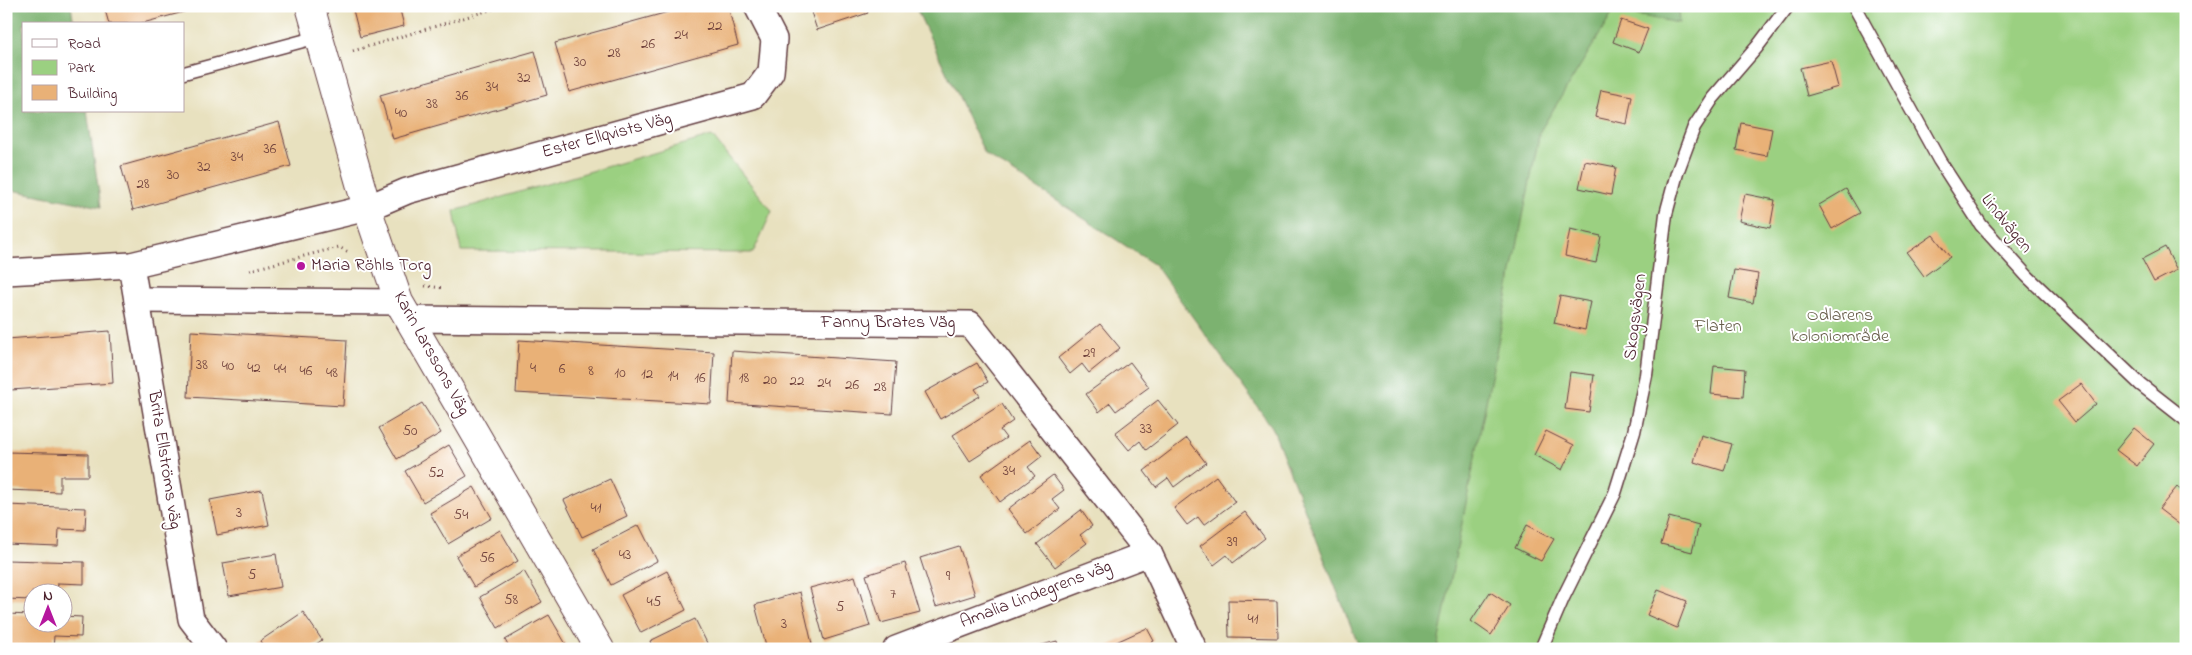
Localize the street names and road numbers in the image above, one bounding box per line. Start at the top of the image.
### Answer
street label: Ester Ellqvists Väg [539,106,675,167]
street label: Lindvägen [1973,189,2038,260]
street label: Skogsvägen [1618,272,1655,362]
street label: Karin Larssons Väg [385,287,476,421]
street label: Fanny Brates Väg [820,310,955,337]
street label: Brita Ellströms väg [139,388,188,531]
street label: Amalia Lindegrens väg [956,554,1116,637]

